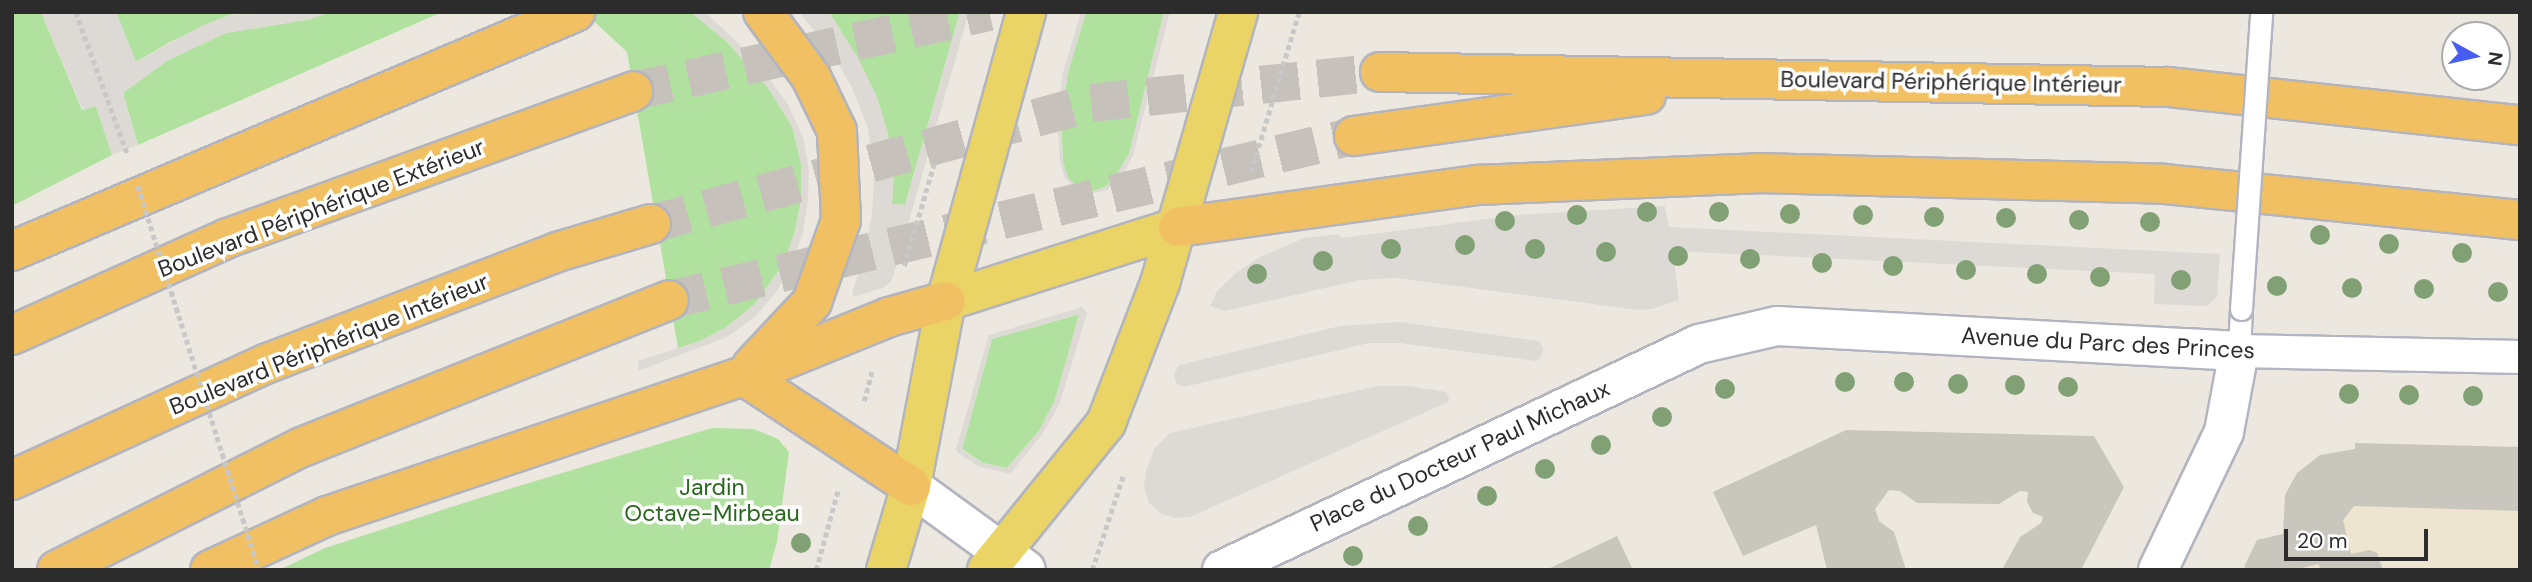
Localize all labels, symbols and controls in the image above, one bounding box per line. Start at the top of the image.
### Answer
north arrow [2441,21,2511,91]
text: N [2482,50,2509,67]
street label: Boulevard Périphérique Intérieur [1780,65,2122,99]
street label: Boulevard Périphérique Extérieur [154,133,488,283]
street label: Boulevard Périphérique Intérieur [166,267,492,421]
street label: Avenue du Parc des Princes [1960,322,2256,364]
street label: Place du Docteur Paul Michaux [1306,374,1614,538]
park label: Jardin Octave-Mirbeau [624,473,800,527]
scale bar [2287,516,2430,560]
text: 20 m [2297,527,2348,555]

